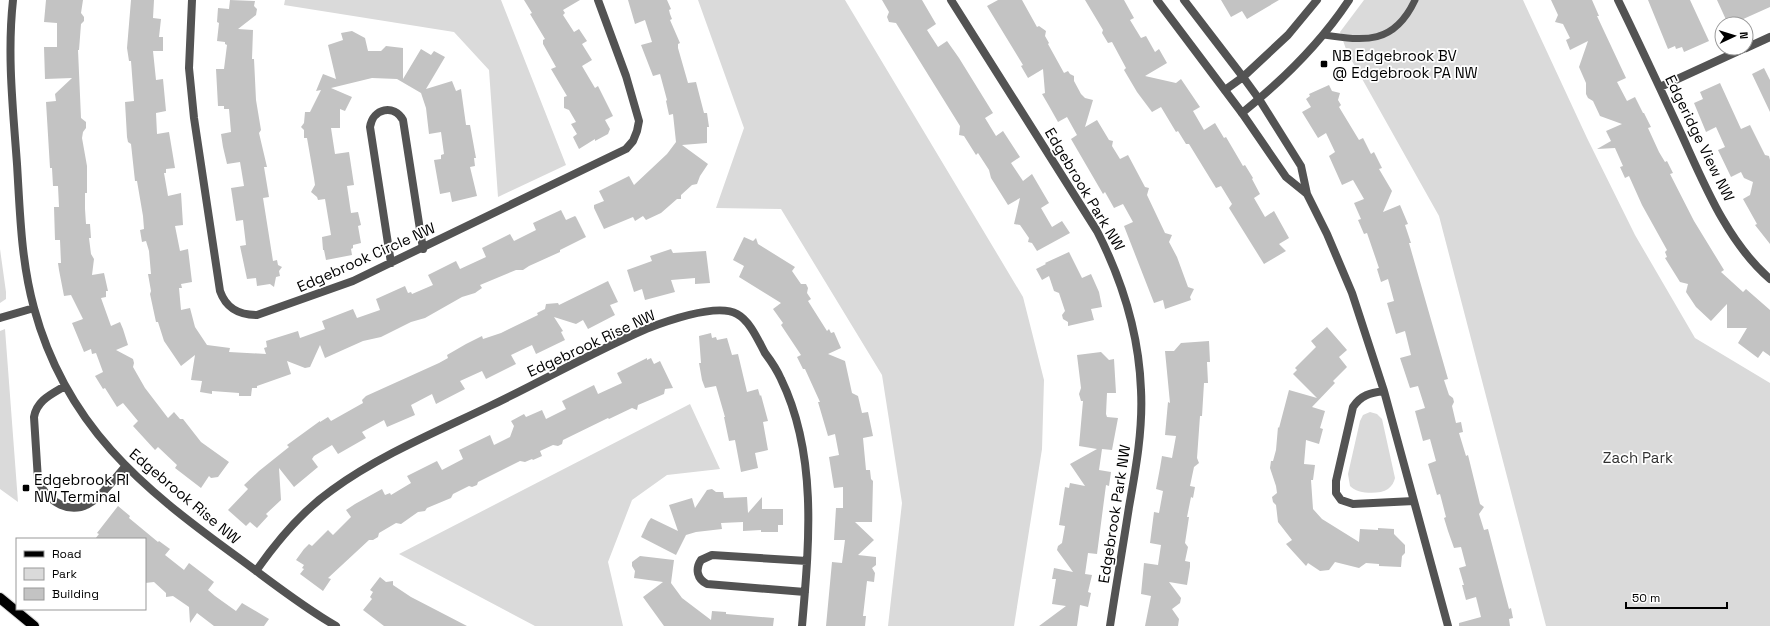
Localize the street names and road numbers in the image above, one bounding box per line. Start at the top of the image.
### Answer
street label: Edgeridge View NW [1661,72,1739,204]
street label: Edgebrook Park NW [1041,124,1129,254]
street label: Edgebrook Circle NW [294,218,438,296]
street label: Edgebrook Rise NW [524,305,658,381]
street label: Edgebrook Park NW [1094,443,1134,585]
street label: Edgebrook Rise NW [126,444,244,548]

